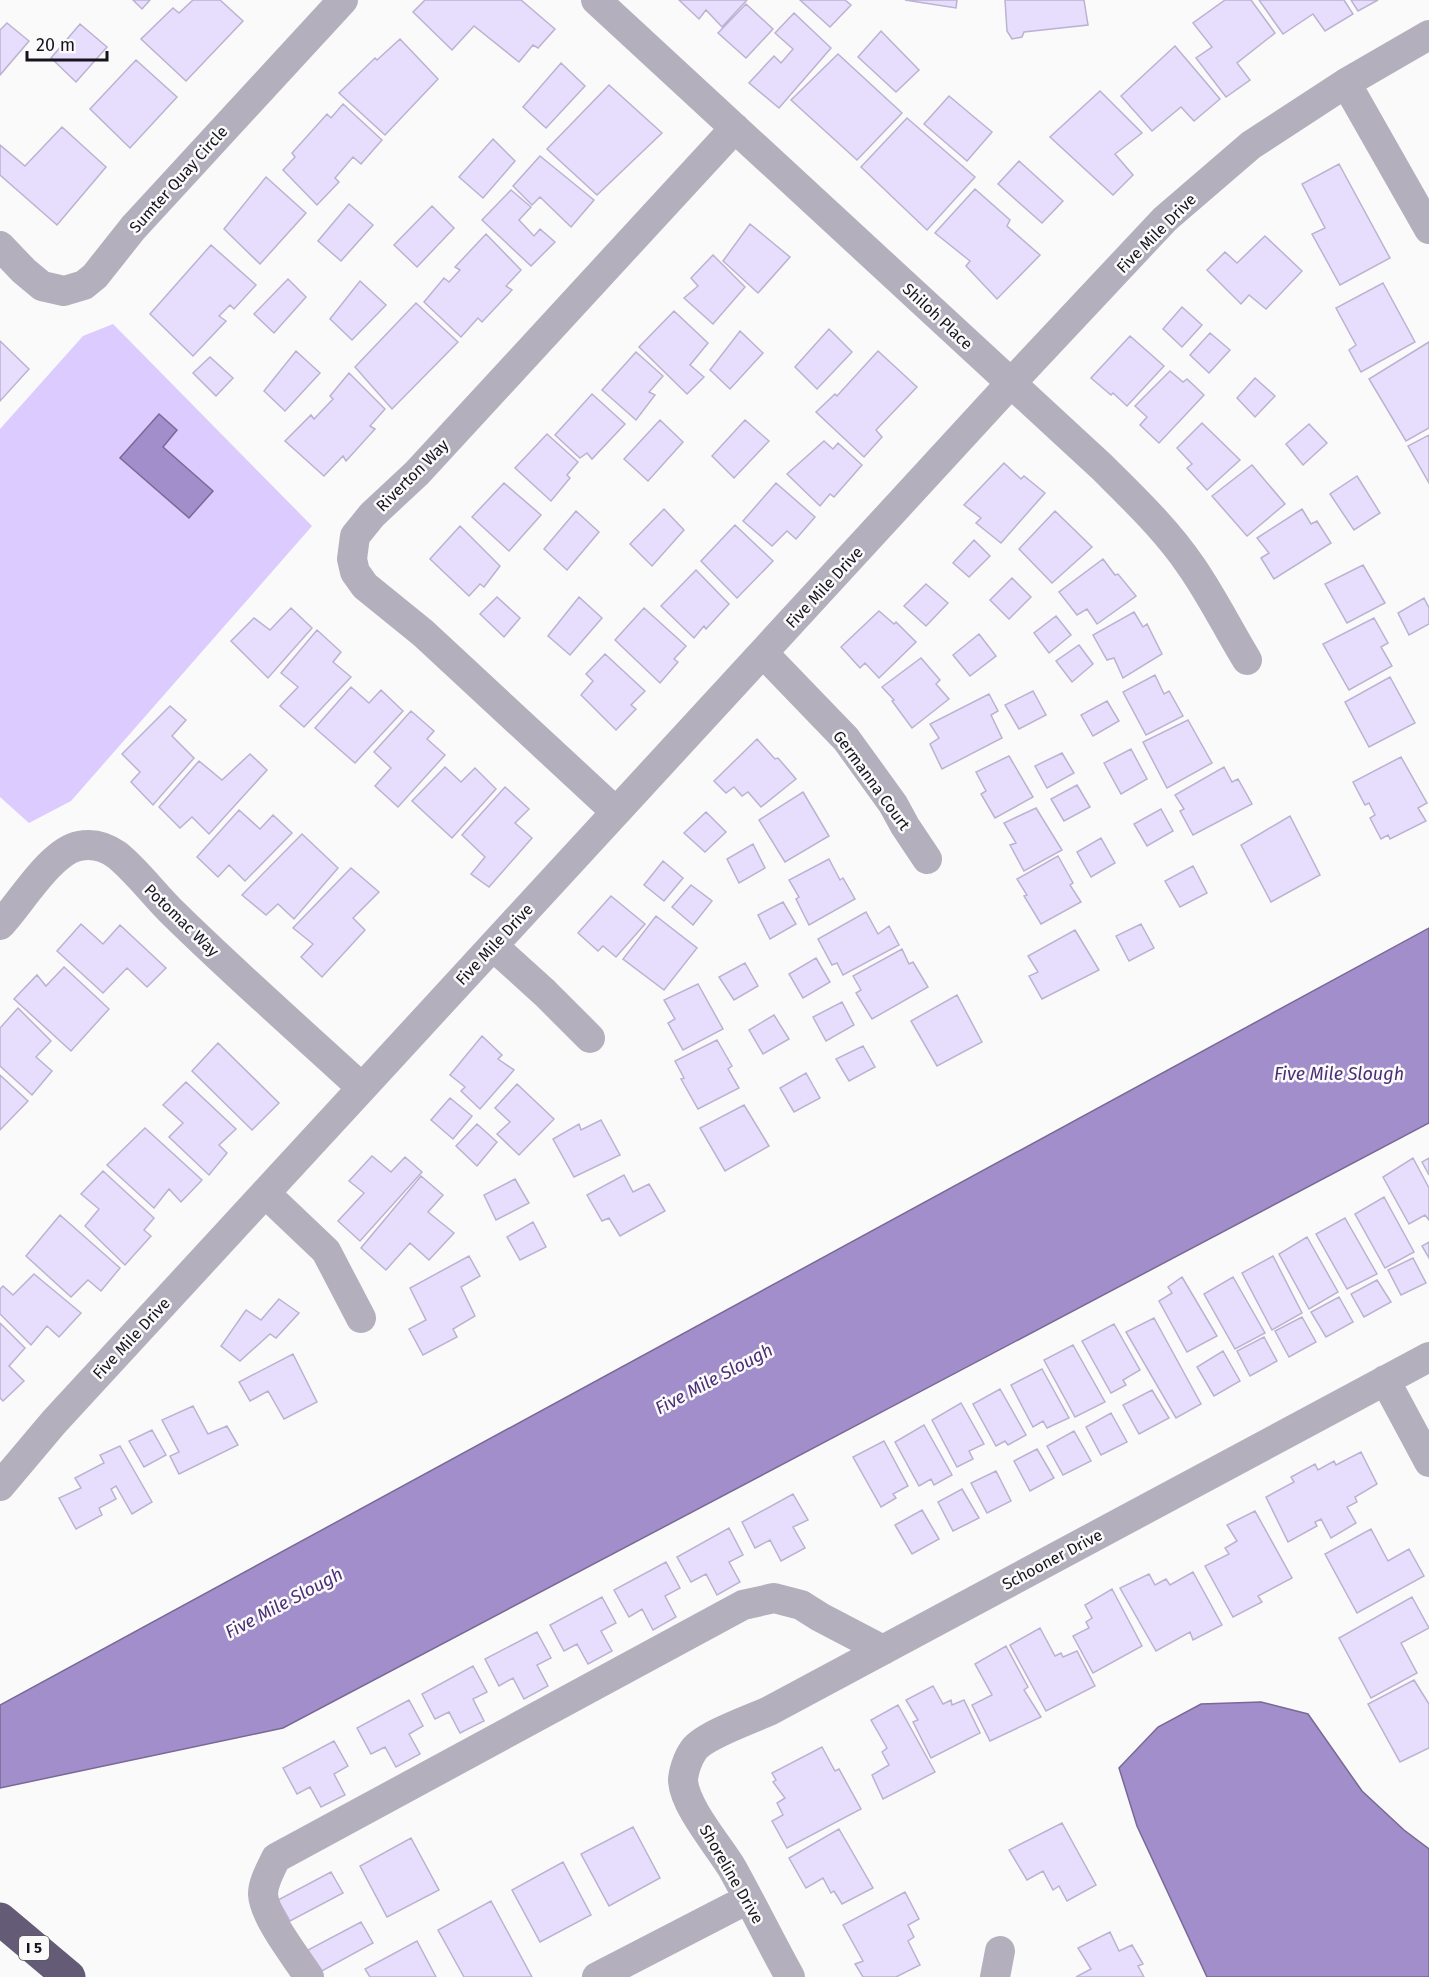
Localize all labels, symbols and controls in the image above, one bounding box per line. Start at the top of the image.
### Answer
scale bar [27,24,106,62]
text: 20 m [36,34,75,56]
street label: Sumter Quay Circle [125,122,231,237]
street label: Five Mile Drive [1113,190,1200,277]
street label: Shiloh Place [899,279,977,354]
street label: Riverton Way [372,435,453,515]
street label: Five Mile Drive [782,543,867,632]
street label: Germanna Court [829,727,914,834]
street label: Potomac Way [140,880,223,961]
street label: Five Mile Drive [452,900,537,989]
water label: Five Mile Slough [1274,1063,1404,1085]
street label: Five Mile Drive [89,1294,174,1383]
water label: Five Mile Slough [651,1339,777,1419]
street label: Schooner Drive [999,1525,1105,1594]
water label: Five Mile Slough [221,1563,347,1643]
street label: Shoreline Drive [696,1821,768,1927]
road number: I 5 [19,1936,49,1960]

